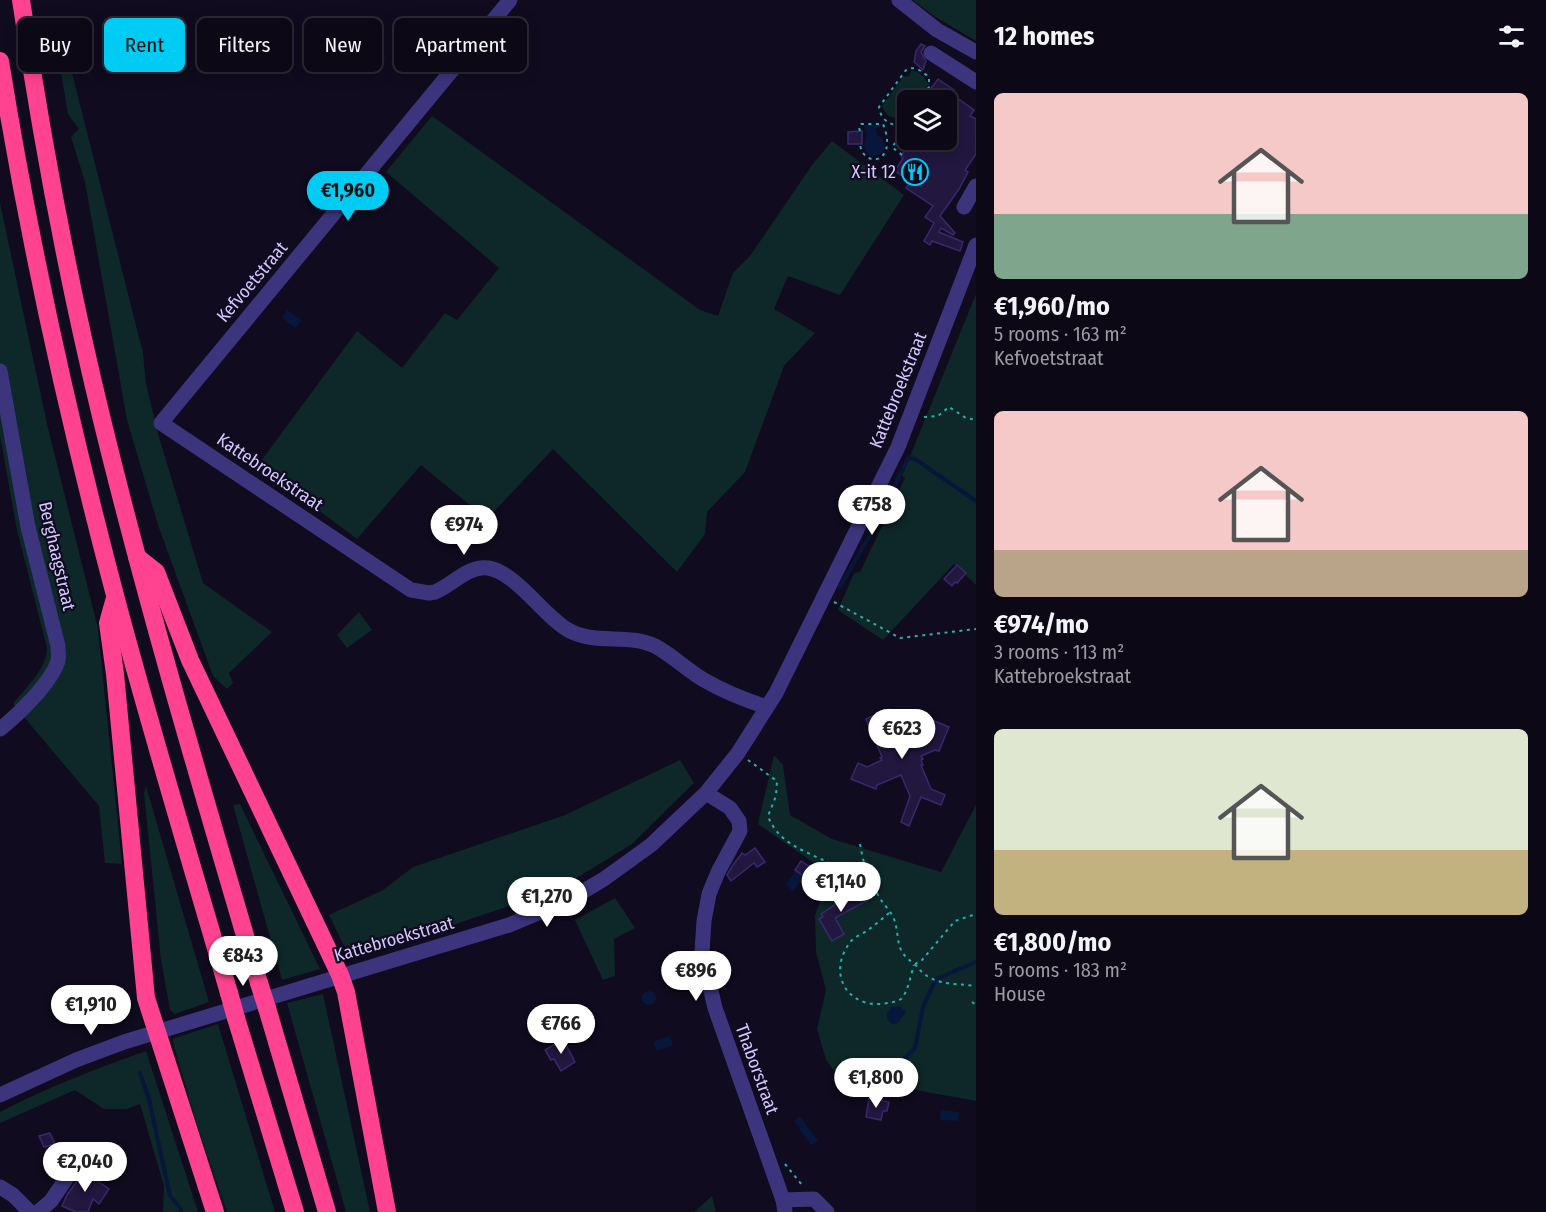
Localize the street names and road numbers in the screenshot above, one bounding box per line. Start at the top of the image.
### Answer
street label: Kefvoetstraat [212,237,292,327]
street label: Kattebroekstraat [865,329,931,451]
street label: Kattebroekstraat [213,428,327,516]
street label: Berghaagstraat [34,499,80,613]
street label: Kattebroekstraat [332,911,456,967]
street label: Thaborstraat [731,1021,784,1117]

